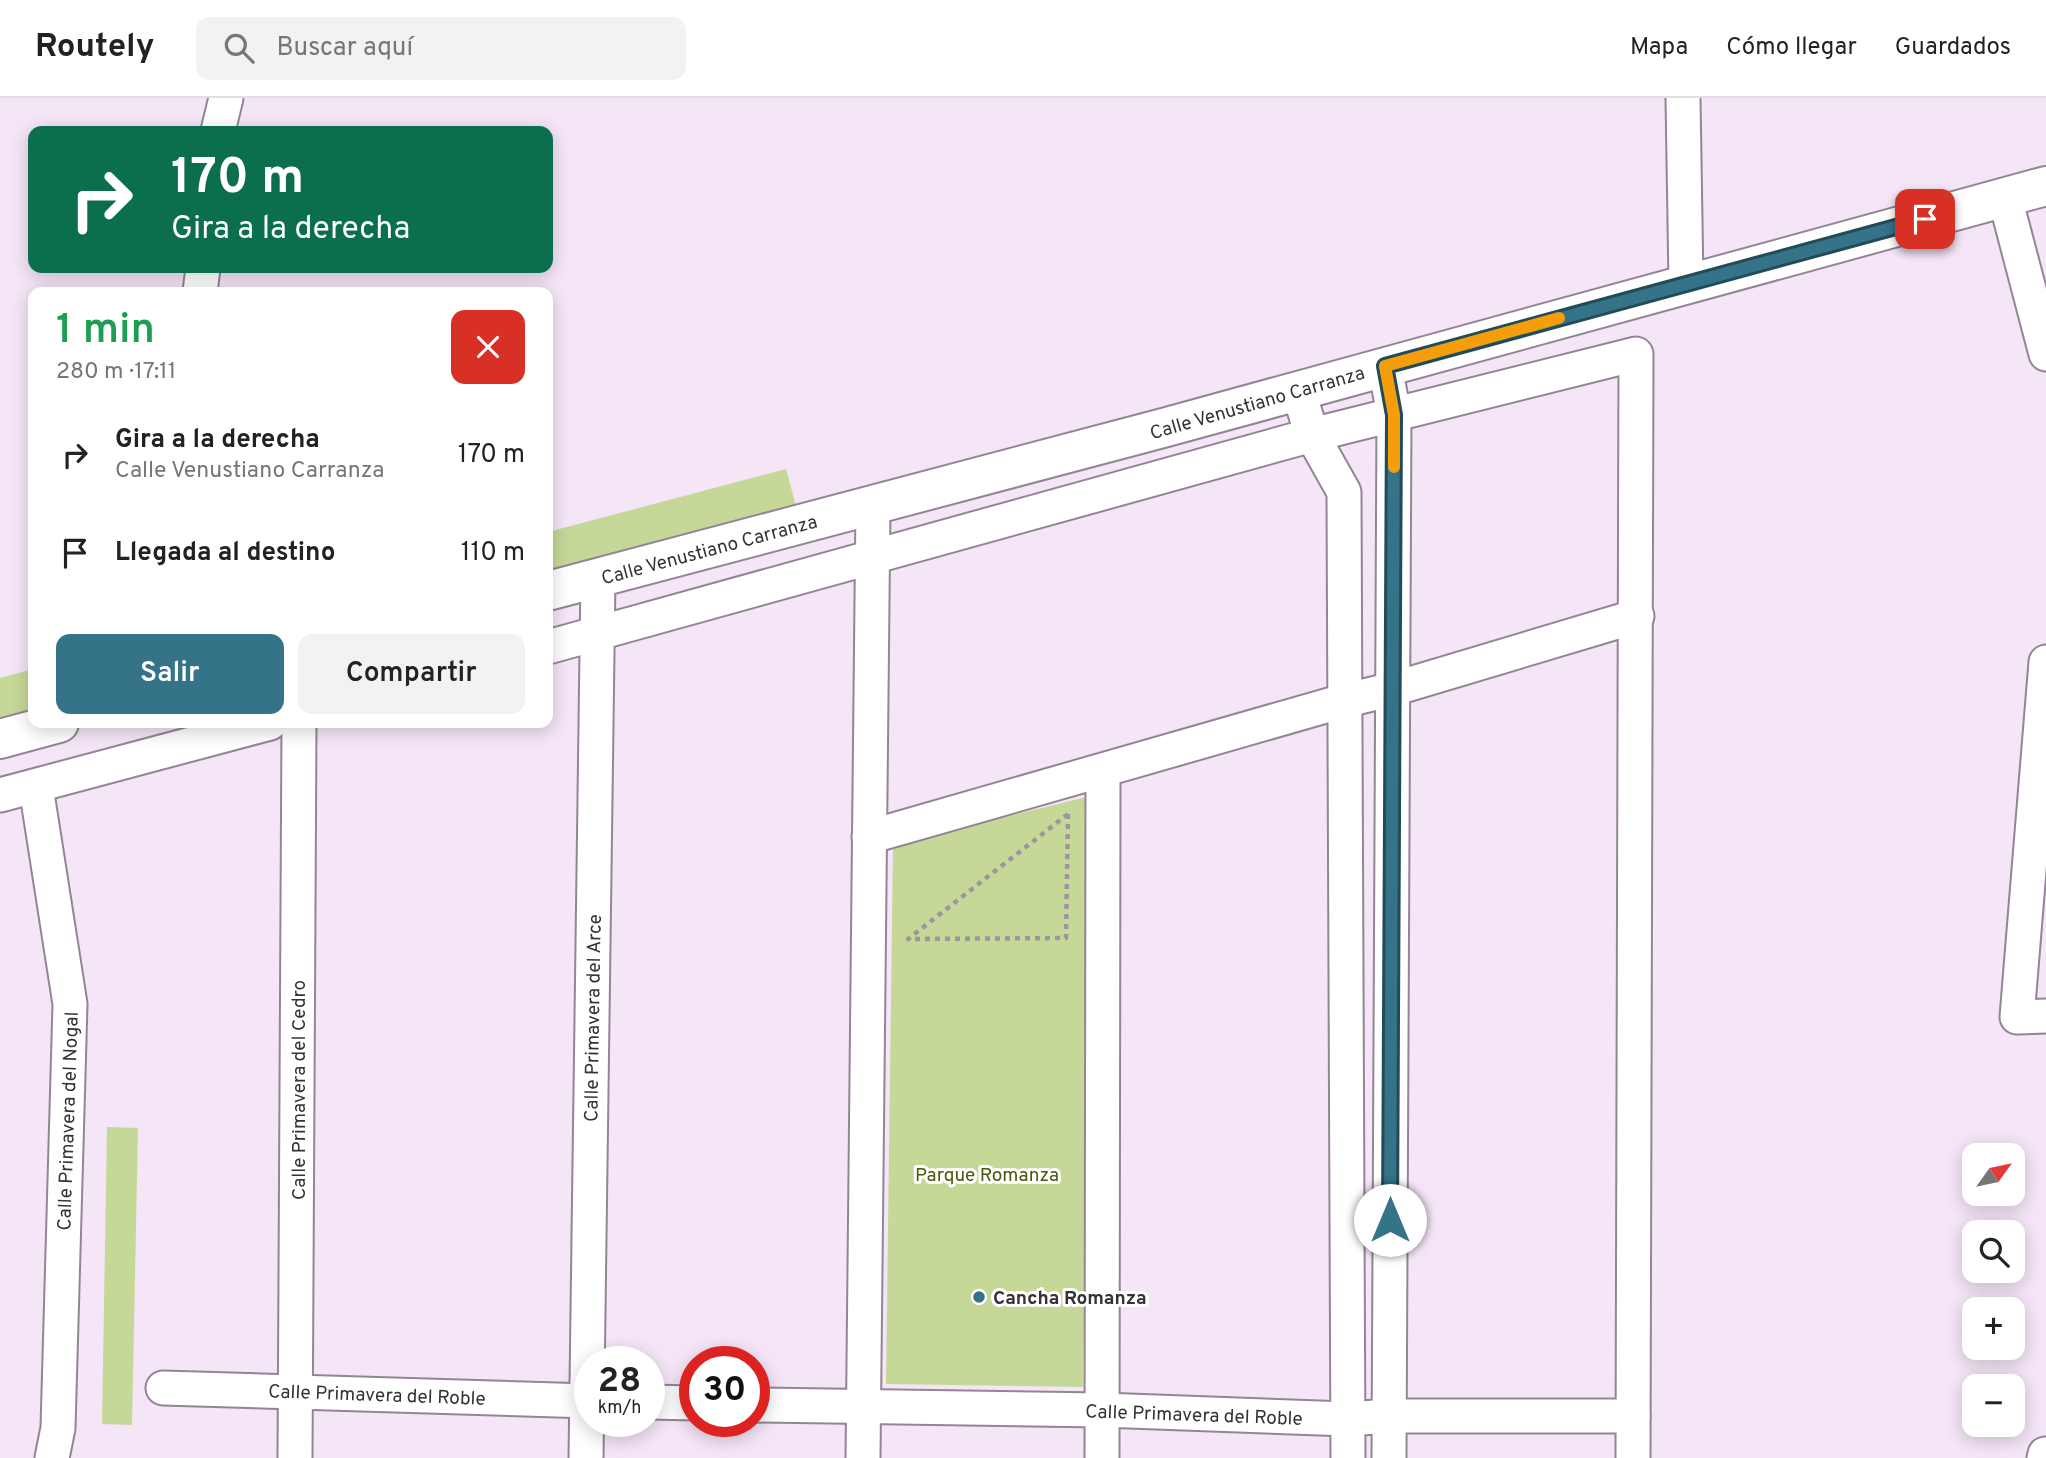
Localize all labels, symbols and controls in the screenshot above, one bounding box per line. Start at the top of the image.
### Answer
search box [196,17,686,80]
text: Routely [35,27,154,69]
icon: search [220,29,258,67]
text: Buscar aquí [276,32,413,65]
text: Mapa [1630,33,1688,63]
text: Cómo llegar [1726,33,1857,63]
text: Guardados [1895,33,2011,63]
text: 170 m [171,149,304,211]
icon: right [56,154,147,245]
pin [1895,189,1955,249]
icon: arrive [1906,200,1944,238]
text: Gira a la derecha [171,210,410,250]
text: 1 min [56,305,155,358]
button: close [451,310,525,384]
text: 280 m · 17:11 [56,358,176,387]
street label: Calle Venustiano Carranza [1147,362,1368,446]
text: Gira a la derecha [115,424,320,457]
icon: right [56,436,94,474]
text: 170 m [458,439,525,472]
text: Calle Venustiano Carranza [115,457,384,486]
street label: Calle Venustiano Carranza [599,511,820,591]
icon: arrive [56,534,94,572]
text: Llegada al destino [115,537,335,570]
text: 110 m [461,537,525,570]
button: Salir [56,634,284,714]
button: Compartir [298,634,525,714]
street label: Calle Primavera del Arce [580,914,608,1122]
street label: Calle Primavera del Cedro [288,980,312,1200]
street label: Calle Primavera del Nogal [53,1011,85,1231]
north arrow [1962,1143,2025,1206]
map controls [1962,1143,2025,1437]
park label: Parque Romanza [915,1164,1059,1188]
position arrow [1353,1183,1427,1257]
button: search [1962,1220,2025,1283]
place label: Cancha Romanza [993,1287,1147,1311]
marker: Cancha Romanza [971,1289,987,1305]
button: + [1962,1297,2025,1360]
speed limit sign: 30 [679,1346,770,1437]
text: 28 [598,1360,641,1404]
button: − [1962,1374,2025,1437]
street label: Calle Primavera del Roble [268,1380,486,1412]
text: km/h [598,1397,641,1420]
street label: Calle Primavera del Roble [1085,1400,1303,1432]

